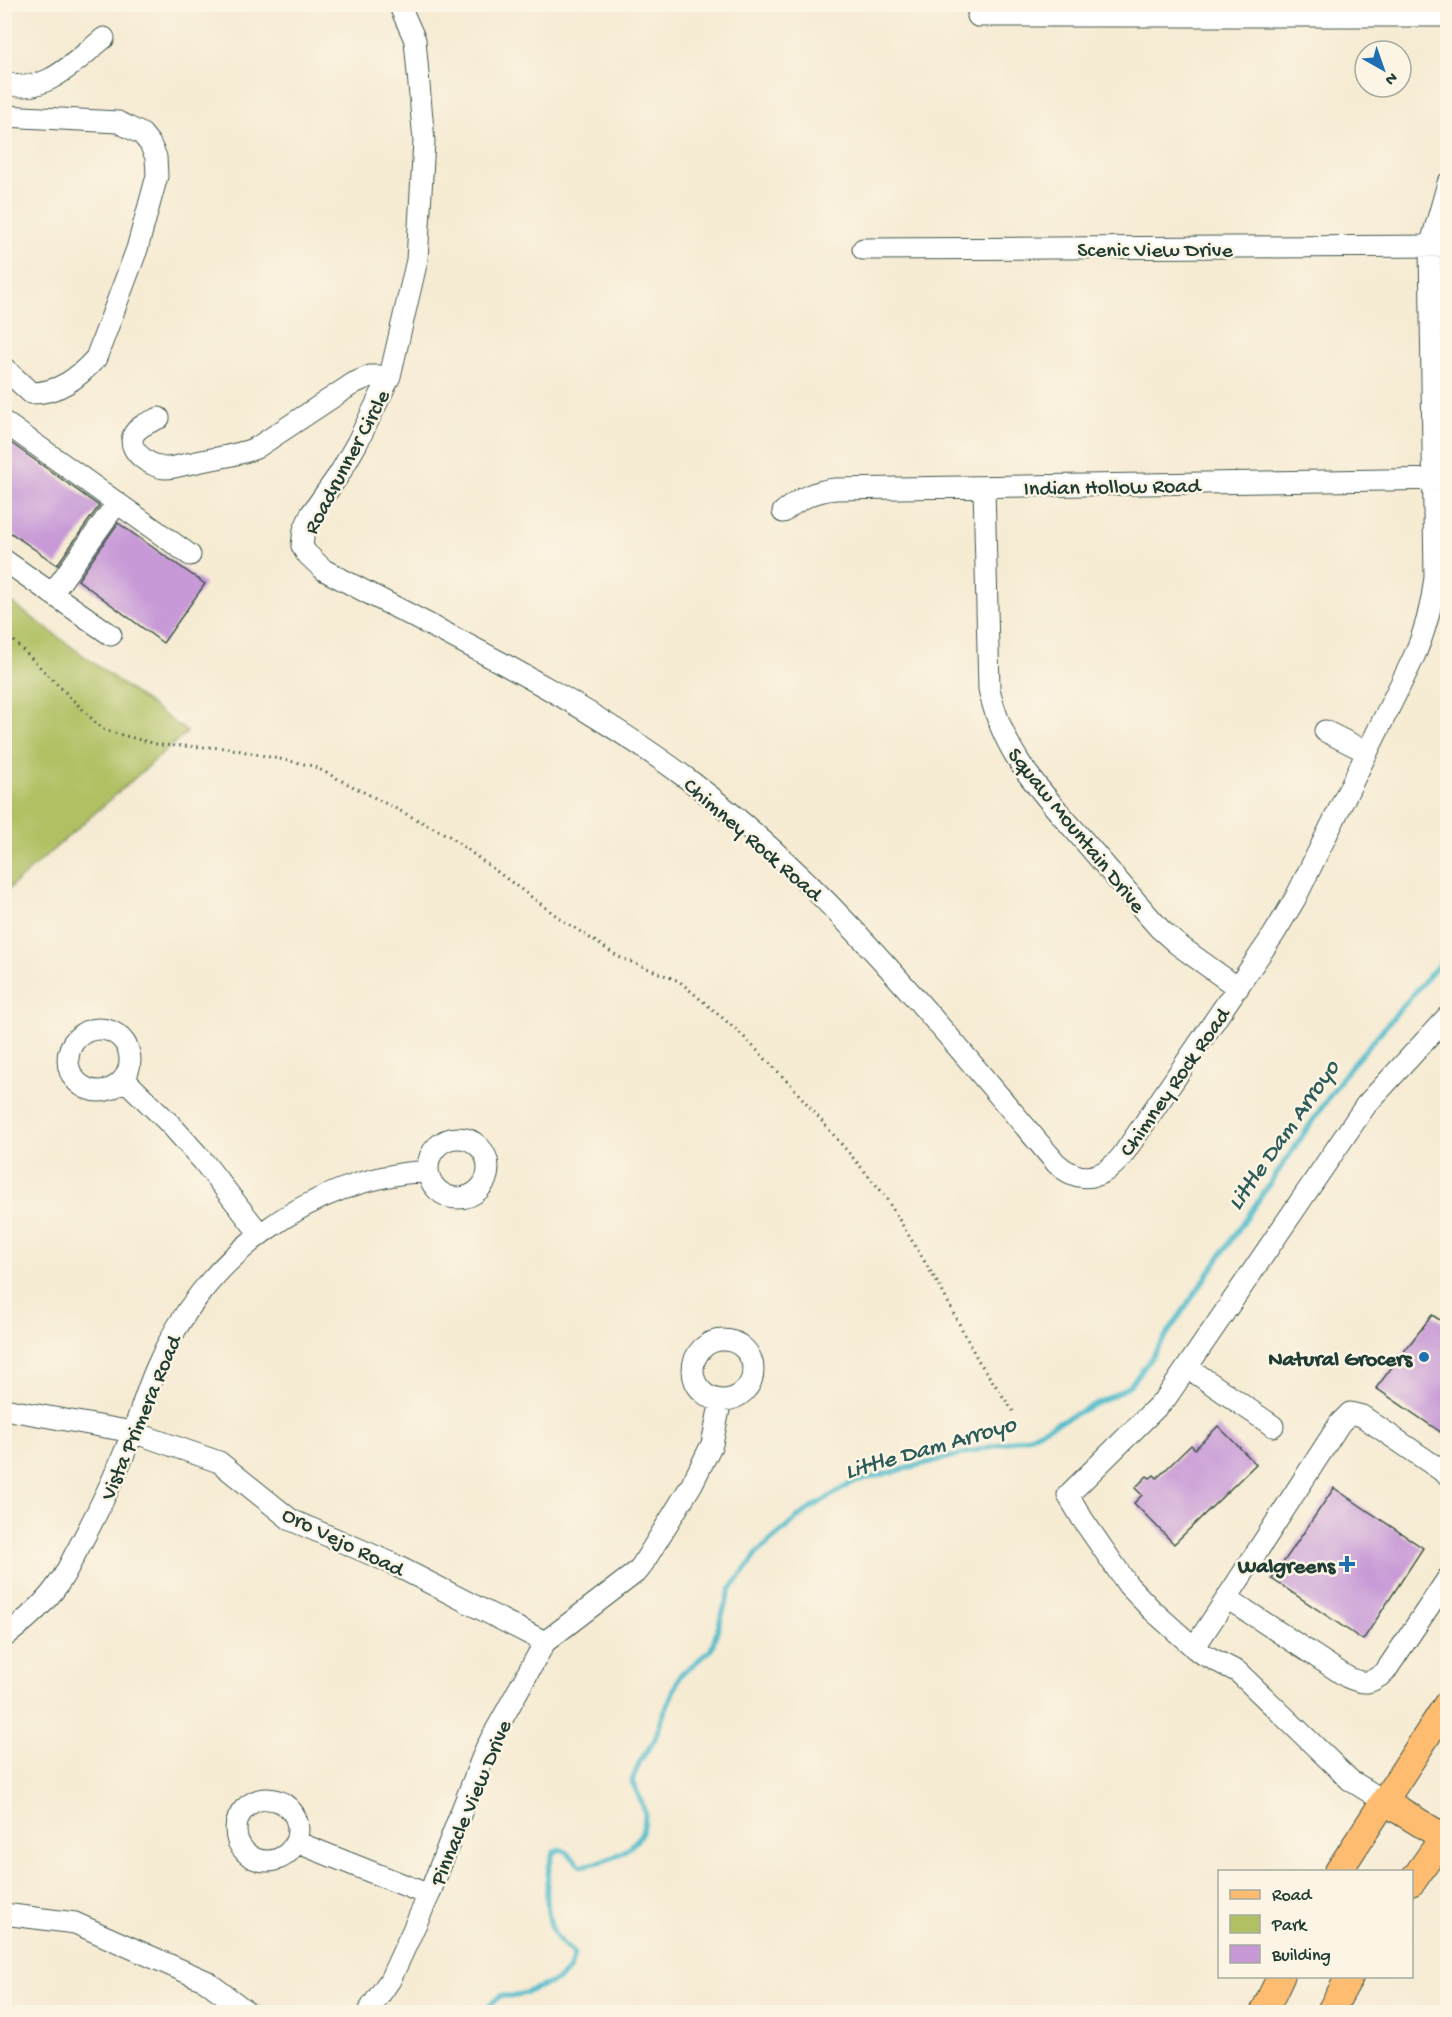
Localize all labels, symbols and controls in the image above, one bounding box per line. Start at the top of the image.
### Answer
north arrow [1353,39,1413,99]
text: N [1380,67,1401,89]
street label: Scenic View Drive [1077,239,1233,265]
street label: Roadrunner Circle [300,386,398,539]
street label: Indian Hollow Road [1024,474,1203,504]
street label: Squaw Mountain Drive [1000,744,1150,920]
street label: Chimney Rock Road [677,774,828,910]
street label: Chimney Rock Road [1115,1002,1238,1163]
water label: Little Dam Arroyo [1222,1054,1348,1217]
street label: Vista Primera Road [96,1330,190,1506]
place label: Natural Grocers [1268,1348,1414,1374]
marker: Natural Grocers [1417,1350,1431,1364]
water label: Little Dam Arroyo [842,1411,1021,1488]
street label: Oro Vejo Road [277,1503,409,1585]
place label: Walgreens [1237,1555,1337,1581]
marker: Walgreens [1340,1557,1354,1571]
street label: Pinnacle View Drive [426,1716,520,1891]
legend [1218,1870,1413,1978]
text: Road [1272,1886,1313,1907]
text: Park [1271,1916,1308,1937]
text: Building [1271,1946,1331,1967]

